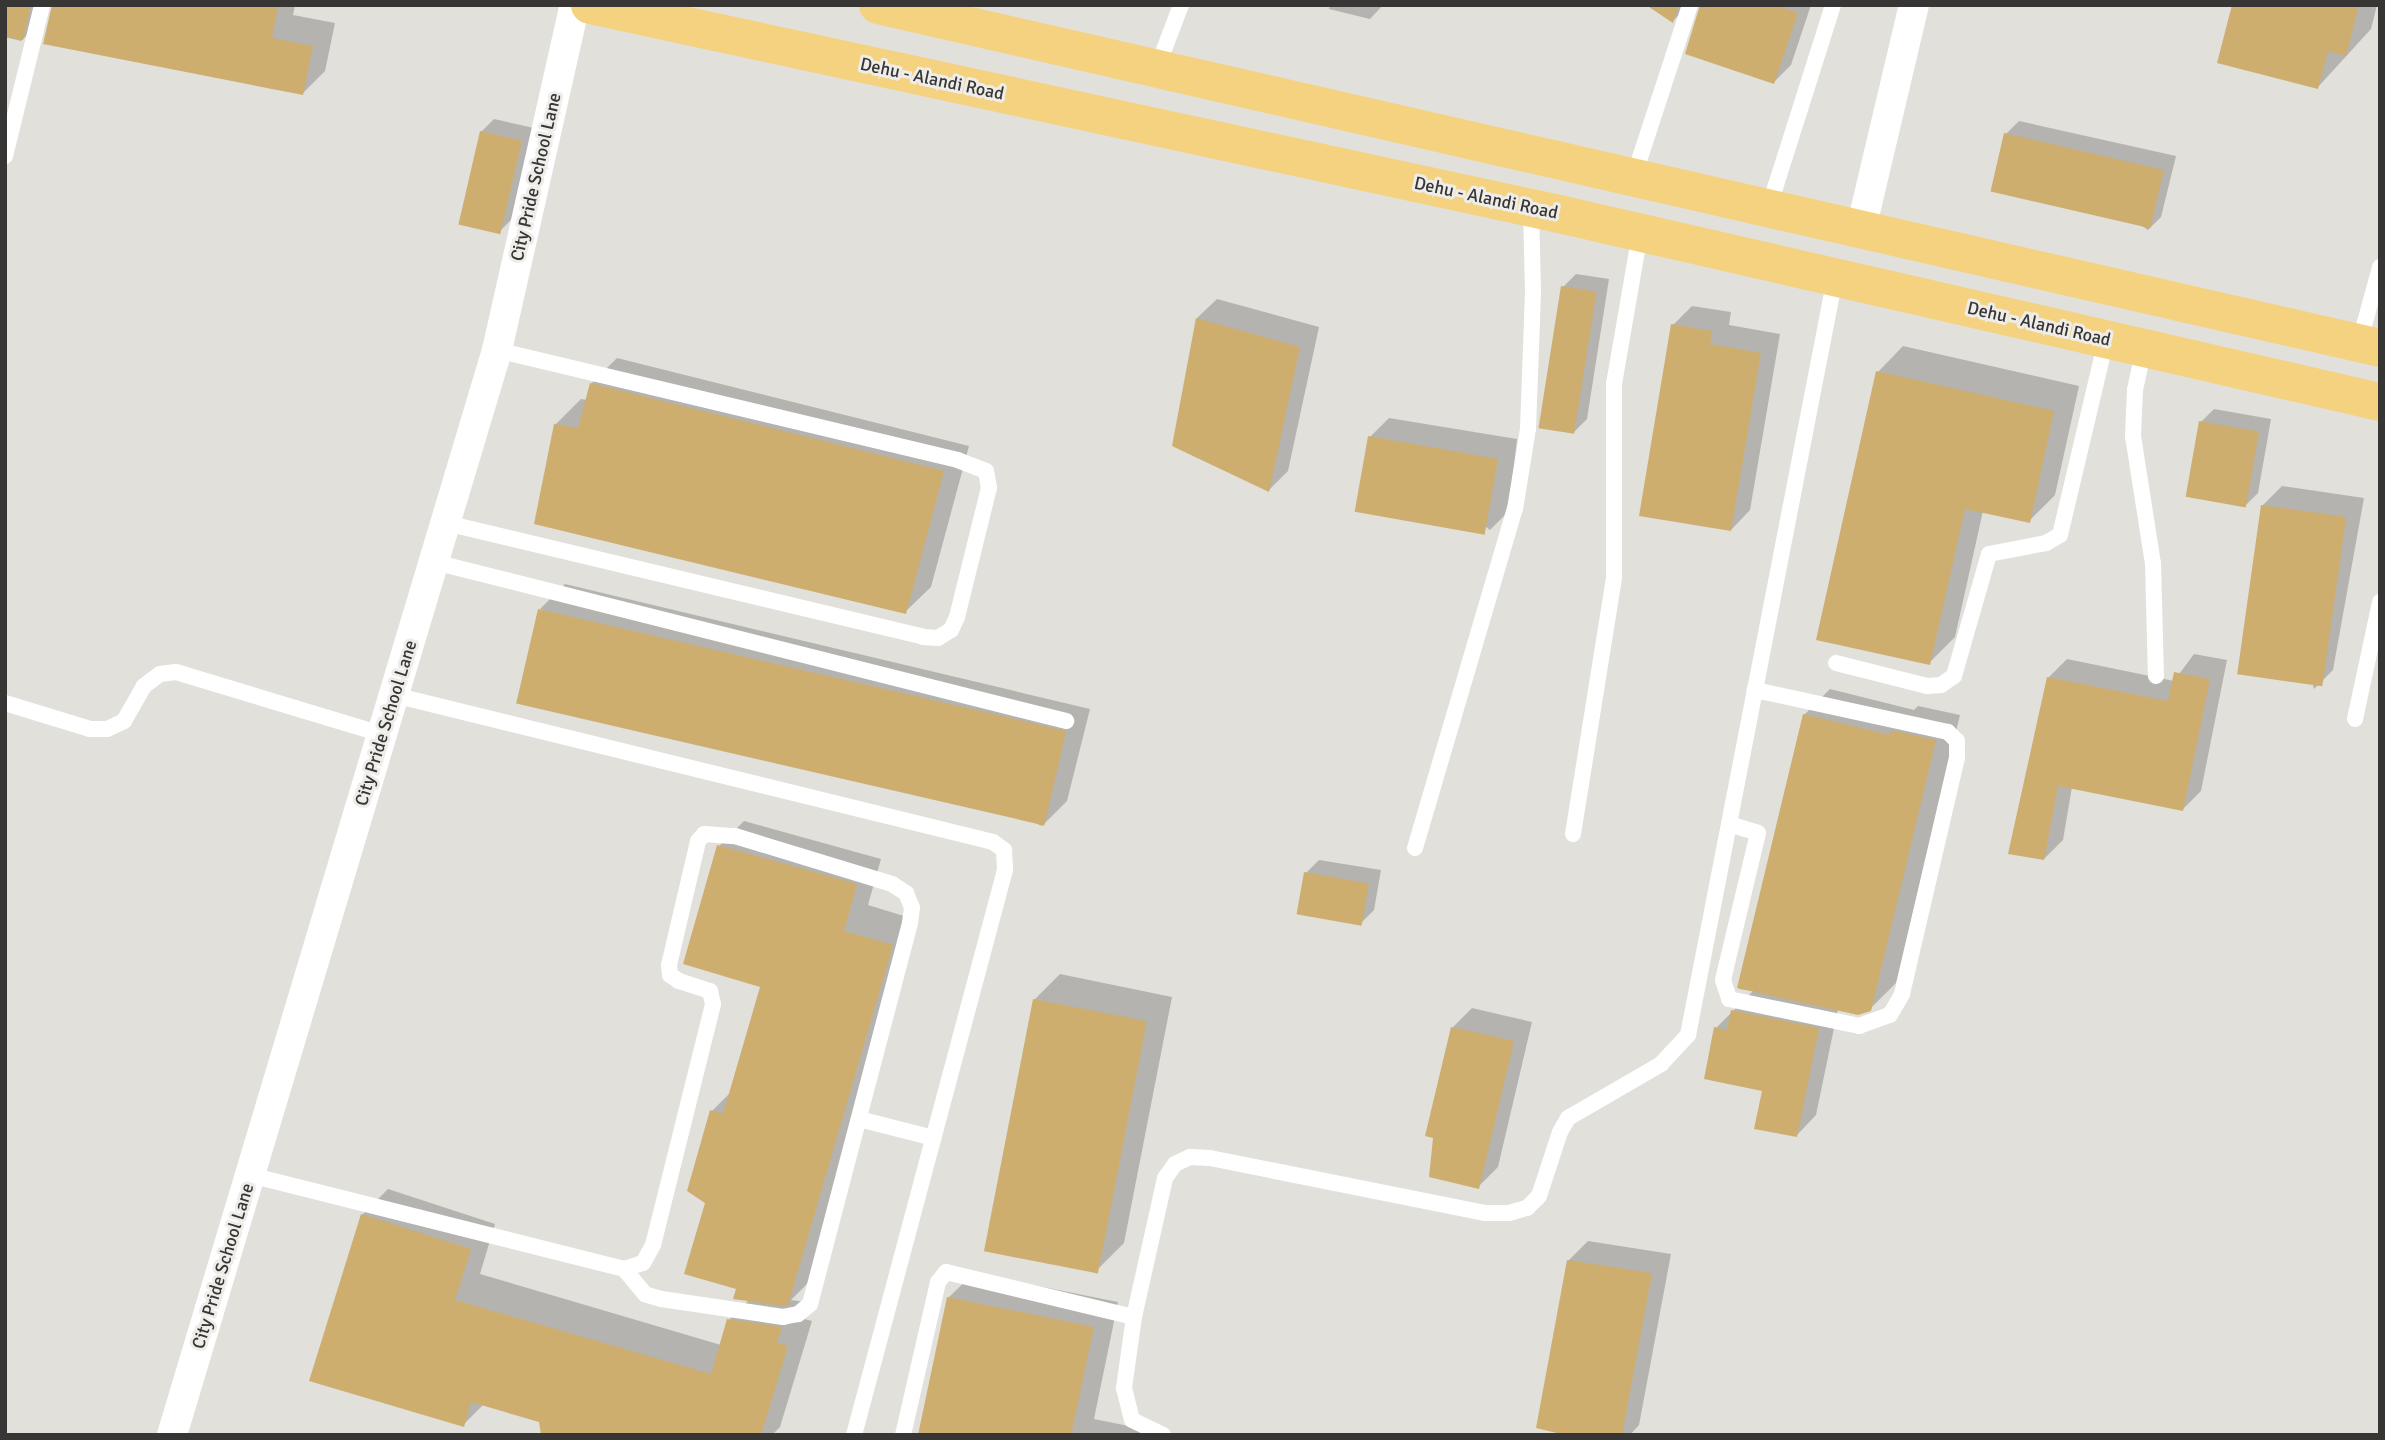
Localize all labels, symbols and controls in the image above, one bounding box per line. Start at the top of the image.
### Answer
street label: Dehu - Alandi Road [858,53,1006,105]
street label: City Pride School Lane [506,91,566,263]
street label: Dehu - Alandi Road [1412,172,1560,224]
street label: Dehu - Alandi Road [1965,297,2113,351]
street label: City Pride School Lane [351,638,421,808]
street label: City Pride School Lane [188,1181,258,1351]

